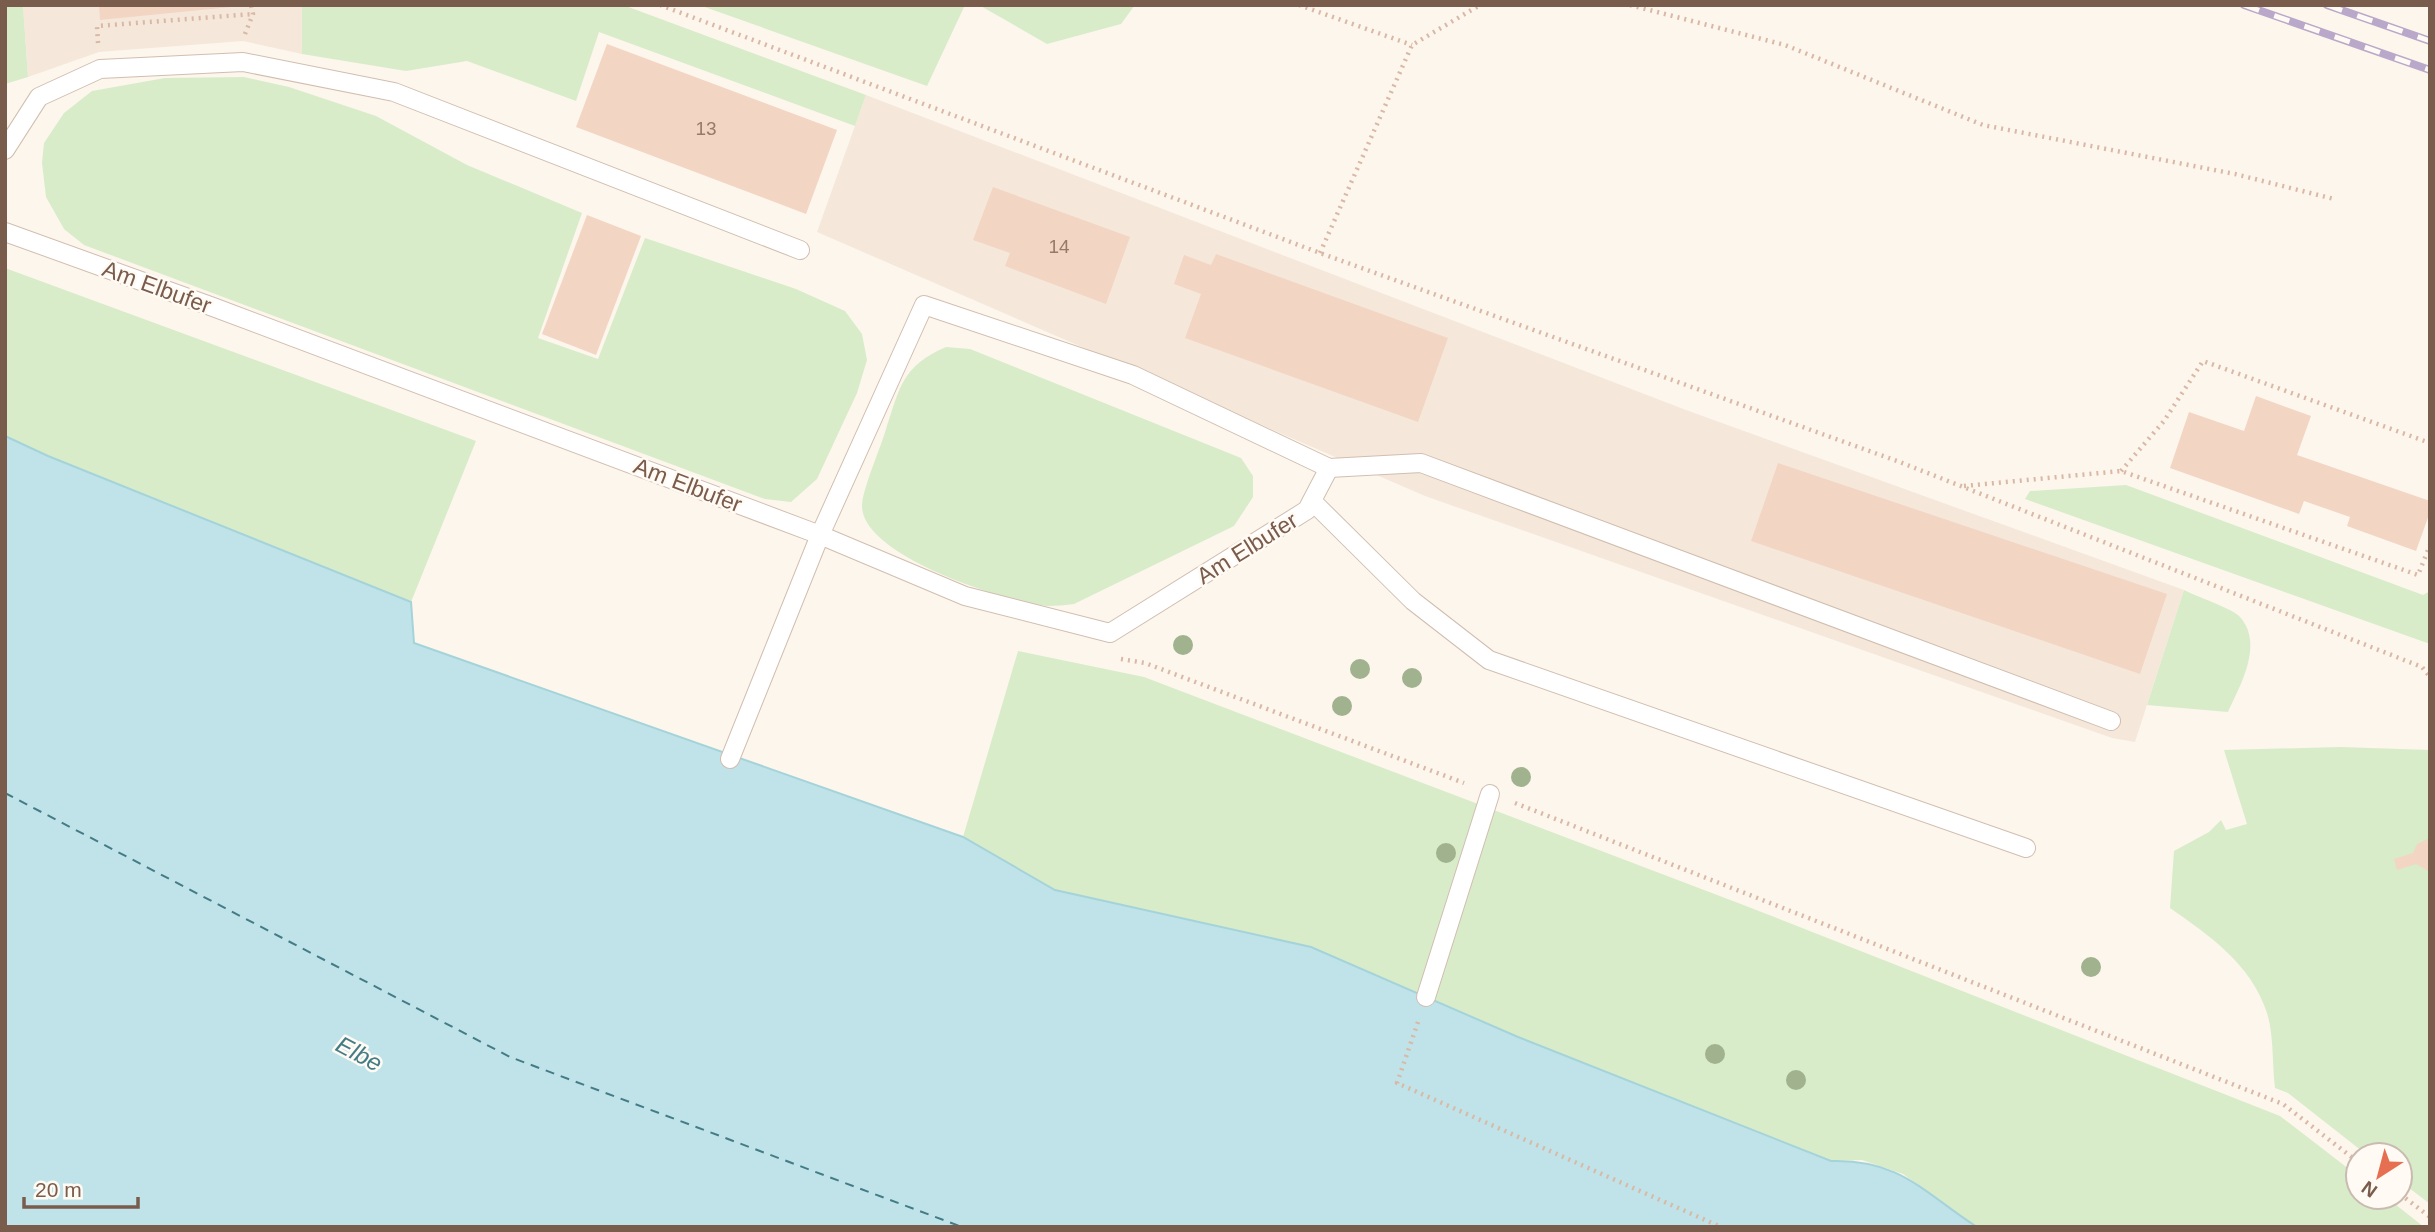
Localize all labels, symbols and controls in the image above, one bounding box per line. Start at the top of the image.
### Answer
house number: 13 [695,118,717,139]
house number: 14 [1048,236,1070,257]
street label: Am Elbufer [99,255,215,319]
street label: Am Elbufer [630,452,746,518]
street label: Am Elbufer [1192,507,1302,589]
water label: Elbe [332,1030,387,1077]
north arrow [2344,1141,2414,1211]
scale bar [24,1166,138,1210]
text: N [2358,1177,2381,1202]
text: 20 m [35,1178,82,1201]

